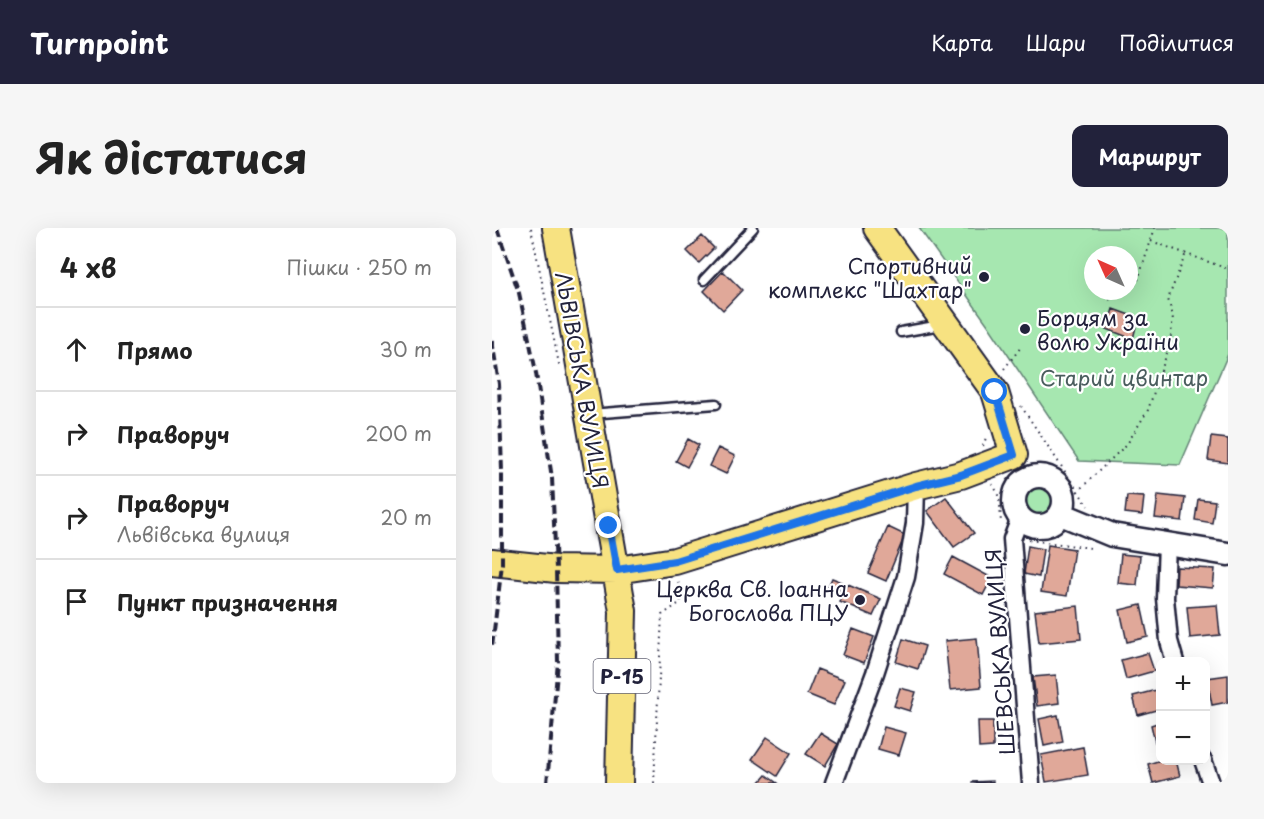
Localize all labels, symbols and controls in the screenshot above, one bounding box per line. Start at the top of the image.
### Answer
text: Turnpoint [30,21,169,64]
text: Карта [931,26,993,58]
text: Шари [1026,26,1086,58]
text: Поділитися [1119,26,1234,58]
text: Як дістатися [36,125,308,188]
button: Маршрут [1072,125,1228,187]
north arrow [1084,246,1138,300]
text: 4 хв [60,248,116,287]
place label: Спортивний комплекс "Шахтар" [768,249,972,305]
text: Пішки · 250 m [286,252,432,282]
street label: ЛЬВІВСЬКА ВУЛИЦЯ [548,269,618,491]
marker: Спортивний комплекс "Шахтар" [977,270,991,284]
place label: Борцям за волю України [1037,301,1179,357]
marker: Борцям за волю України [1018,322,1032,336]
icon: ahead [60,333,93,366]
text: Прямо [117,333,192,366]
text: 30 m [379,334,432,364]
park label: Старий цвинтар [1040,361,1208,393]
route start [981,378,1007,404]
icon: right [60,417,93,450]
text: Праворуч [117,417,230,450]
text: 200 m [365,418,432,448]
text: Праворуч [117,486,230,519]
icon: right [60,501,93,534]
text: 20 m [380,502,432,532]
route end [595,512,621,538]
text: Львівська вулиця [117,519,290,549]
street label: ШЕВСЬКА ВУЛИЦЯ [976,548,1022,756]
place label: Церква Св. Іоанна Богослова ПЦУ [656,572,848,628]
icon: arrive [60,585,93,618]
text: Пункт призначення [117,585,338,618]
marker: Церква Св. Іоанна Богослова ПЦУ [853,593,867,607]
map controls [1156,657,1210,765]
button: + [1156,657,1210,711]
road number: Р-15 [594,659,650,693]
button: − [1156,711,1210,765]

